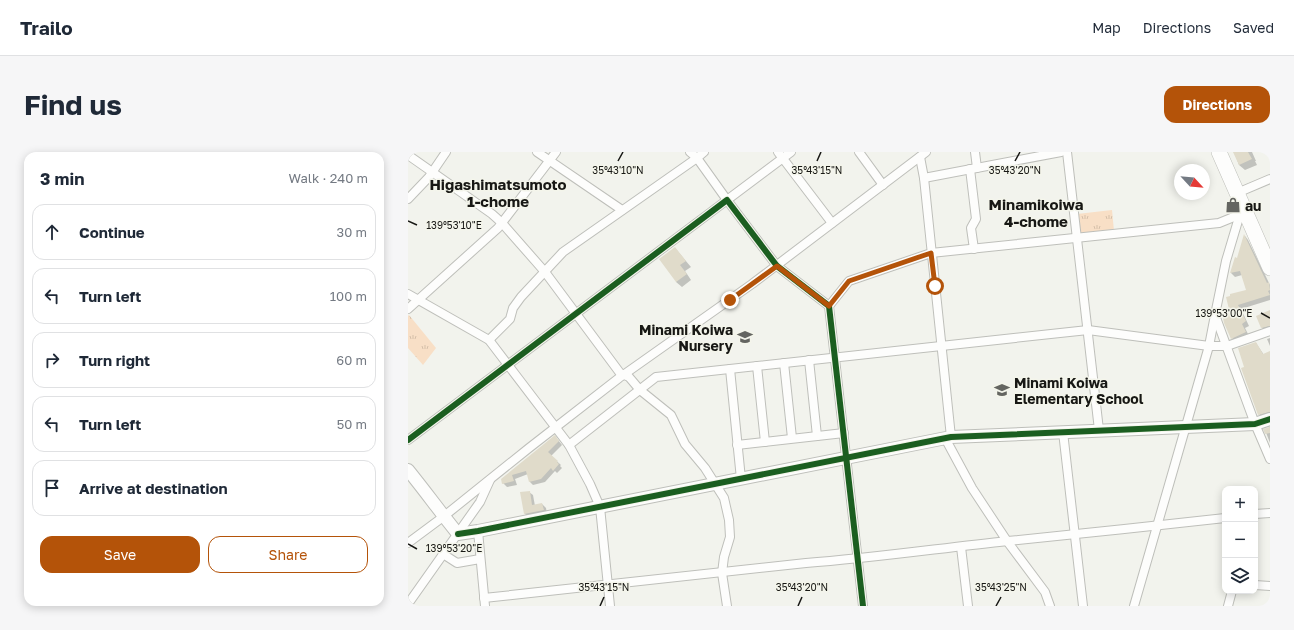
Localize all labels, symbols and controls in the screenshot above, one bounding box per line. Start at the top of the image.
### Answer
text: Trailo [20,16,73,39]
text: Map [1092,19,1121,36]
text: Directions [1143,19,1211,36]
text: Saved [1233,19,1274,36]
button: Directions [1164,86,1270,123]
text: Find us [24,88,122,121]
text: 35°43'10"N [592,164,644,176]
text: 35°43'15"N [792,164,842,176]
text: 35°43'20"N [989,164,1041,176]
north arrow [1174,164,1210,200]
text: 3 min [40,168,84,189]
text: Walk · 240 m [289,170,368,186]
district label: Higashimatsumoto 1-chome [429,175,567,210]
district label: Minamikoiwa 4-chome [989,195,1084,230]
shop icon: au [1224,196,1242,214]
place label: au [1245,197,1261,214]
text: 139°53'10"E [426,219,482,231]
icon: ahead [41,221,63,243]
text: Continue [79,223,145,241]
text: 30 m [337,224,367,240]
route start [926,277,944,295]
icon: left [41,285,63,307]
text: Turn left [79,287,141,305]
text: 100 m [330,288,367,304]
route end [721,291,739,309]
text: 139°53'00"E [1196,307,1252,319]
place label: Minami Koiwa Nursery [639,321,734,354]
school or university icon: Minami Koiwa Nursery [736,328,754,346]
icon: right [41,349,63,371]
text: Turn right [79,351,150,369]
text: 60 m [336,352,367,368]
place label: Minami Koiwa Elementary School [1014,374,1144,407]
school or university icon: Minami Koiwa Elementary School [993,381,1011,399]
icon: left [41,413,63,435]
text: Turn left [79,415,141,433]
text: 50 m [337,416,367,432]
icon: arrive [41,477,63,499]
text: Arrive at destination [79,479,228,497]
map controls [1222,486,1258,594]
button: + [1222,486,1258,522]
button: − [1222,522,1258,558]
button: Save [40,536,200,573]
button: Share [208,536,368,573]
text: 139°53'20"E [426,542,482,554]
button: layers [1222,558,1258,594]
text: 35°43'15"N [579,581,629,593]
text: 35°43'20"N [776,581,828,593]
text: 35°43'25"N [975,581,1027,593]

